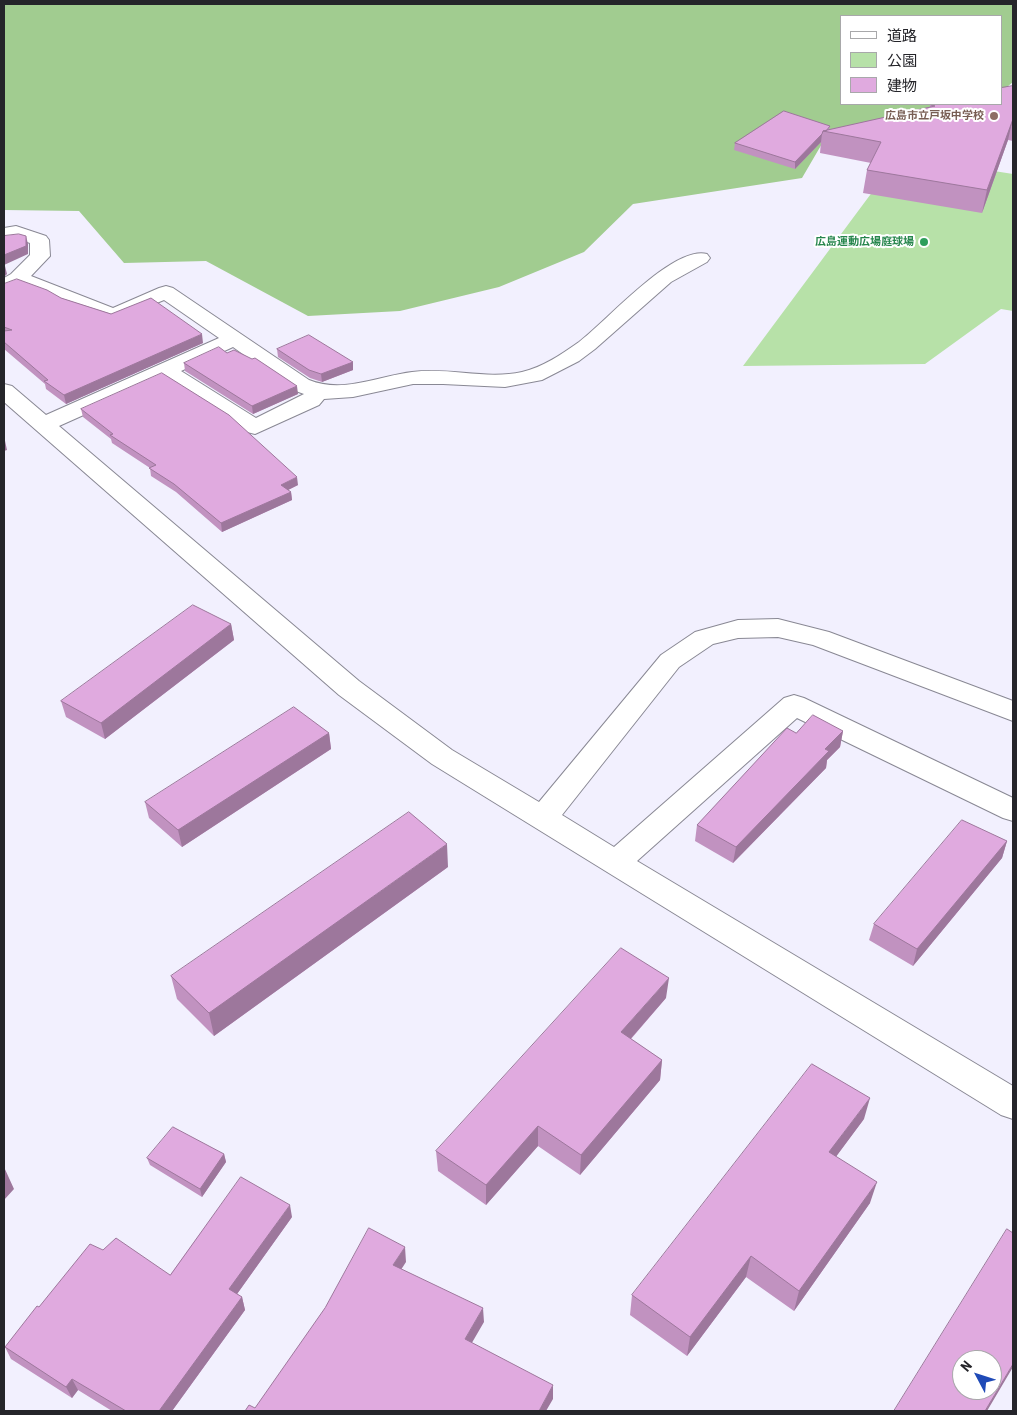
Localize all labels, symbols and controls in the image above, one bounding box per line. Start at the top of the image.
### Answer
legend [840,15,1002,105]
text: 道路 [887,27,917,45]
text: 公園 [887,52,917,70]
text: 建物 [887,77,917,95]
place label: 広島市立戸坂中学校 [885,109,984,123]
marker: 広島市立戸坂中学校 [988,110,1000,122]
place label: 広島運動広場庭球場 [815,235,914,249]
marker: 広島運動広場庭球場 [918,236,930,248]
north arrow [952,1350,1002,1400]
text: N [957,1358,975,1374]

